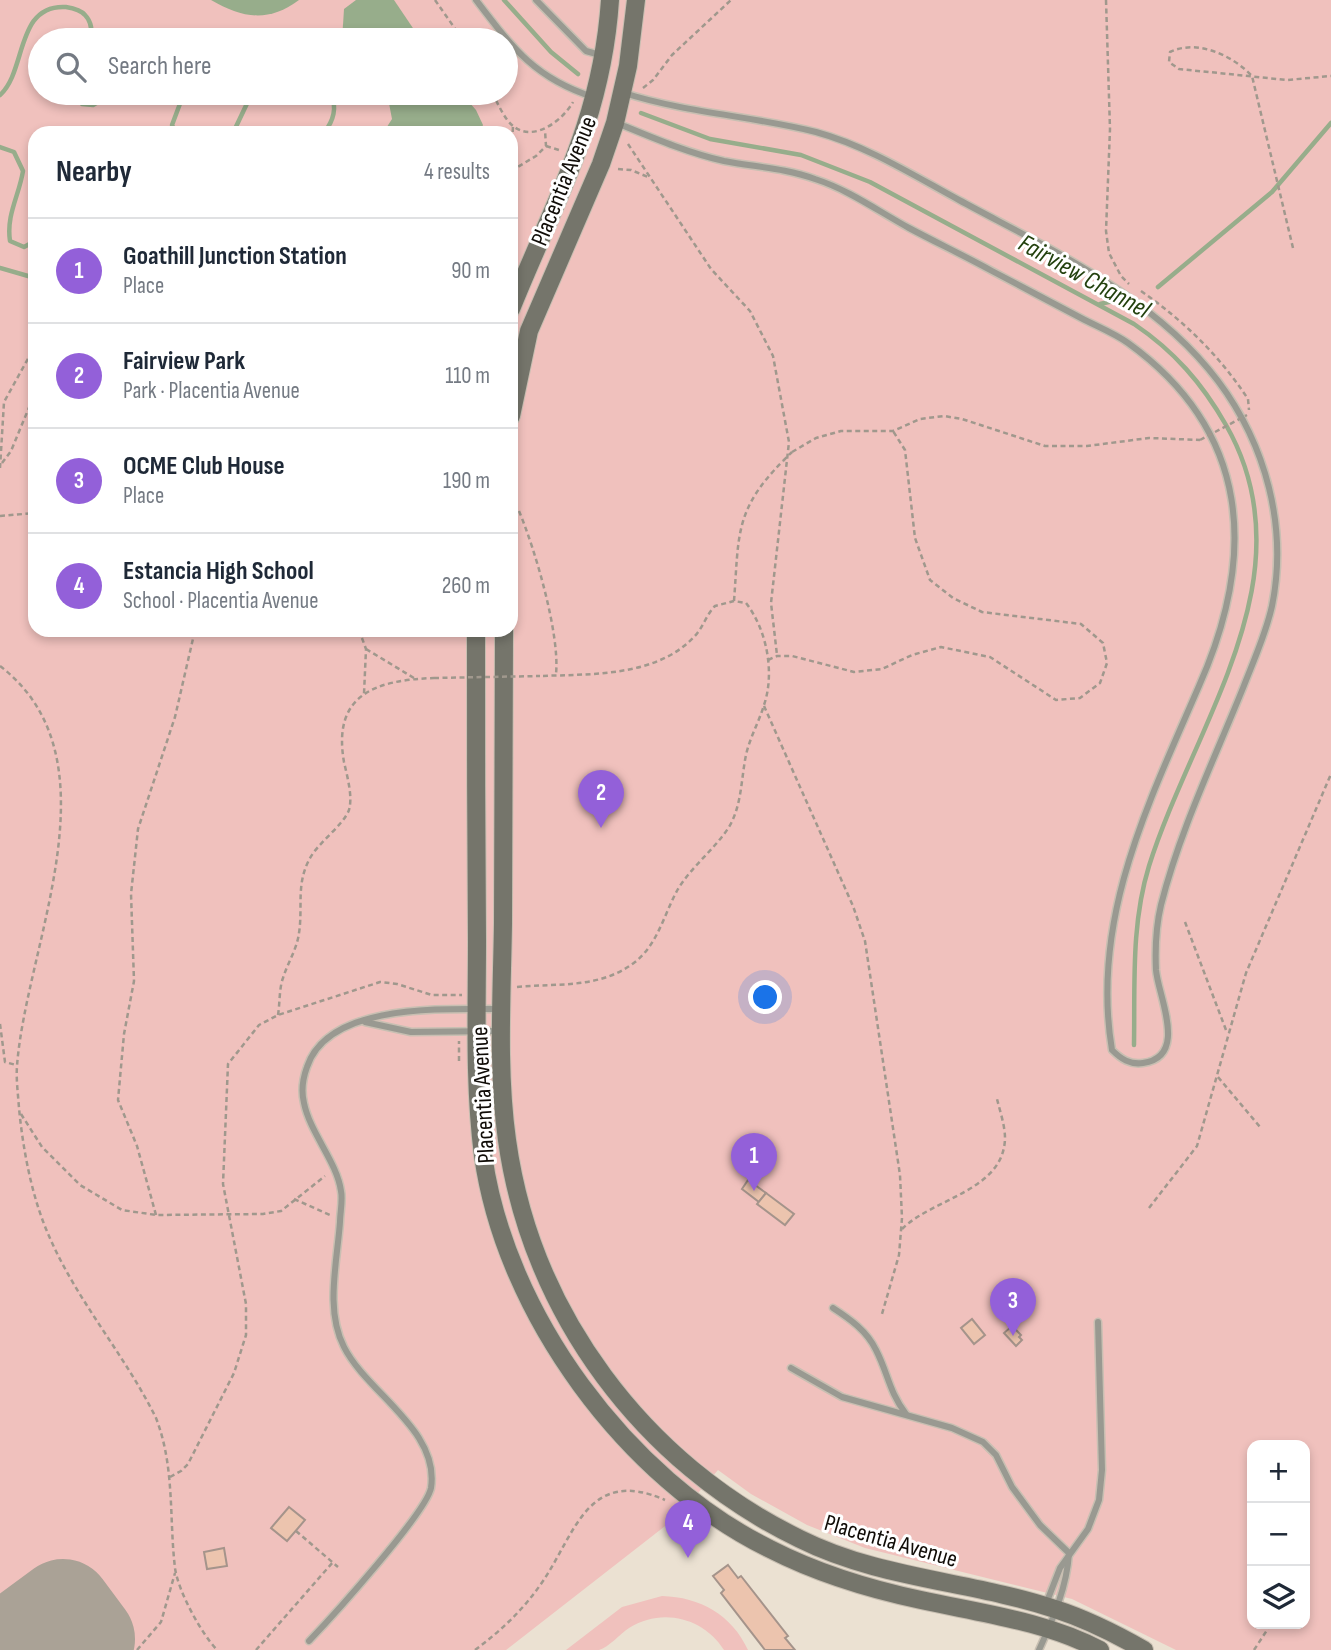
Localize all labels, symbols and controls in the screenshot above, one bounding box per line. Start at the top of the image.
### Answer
search box [28,28,518,105]
icon: search [52,48,90,86]
text: Search here [108,51,211,82]
street label: Placentia Avenue [525,112,603,250]
text: Nearby [56,154,132,190]
text: 4 results [424,158,490,186]
water label: Fairview Channel [1013,228,1156,326]
text: Goathill Junction Station [123,241,347,272]
text: 1 [74,257,84,285]
text: 90 m [451,257,490,285]
text: Place [123,272,164,300]
text: Fairview Park [123,346,245,377]
text: 2 [74,362,84,390]
text: 110 m [445,362,490,390]
text: Park · Placentia Avenue [123,377,300,405]
text: OCME Club House [123,451,285,482]
text: 3 [74,467,84,495]
text: 190 m [443,467,490,495]
text: Place [123,482,164,510]
text: Estancia High School [123,556,314,587]
text: 4 [74,572,84,600]
text: 260 m [442,572,490,600]
text: School · Placentia Avenue [123,587,318,615]
pin: 2 [578,770,624,828]
your location [748,980,782,1014]
street label: Placentia Avenue [465,1026,501,1164]
pin: 1 [731,1133,777,1191]
pin: 3 [990,1278,1036,1336]
map controls [1247,1440,1310,1629]
button: + [1247,1440,1310,1503]
pin: 4 [665,1500,711,1558]
button: − [1247,1503,1310,1566]
street label: Placentia Avenue [821,1508,961,1574]
button: layers [1247,1566,1310,1629]

